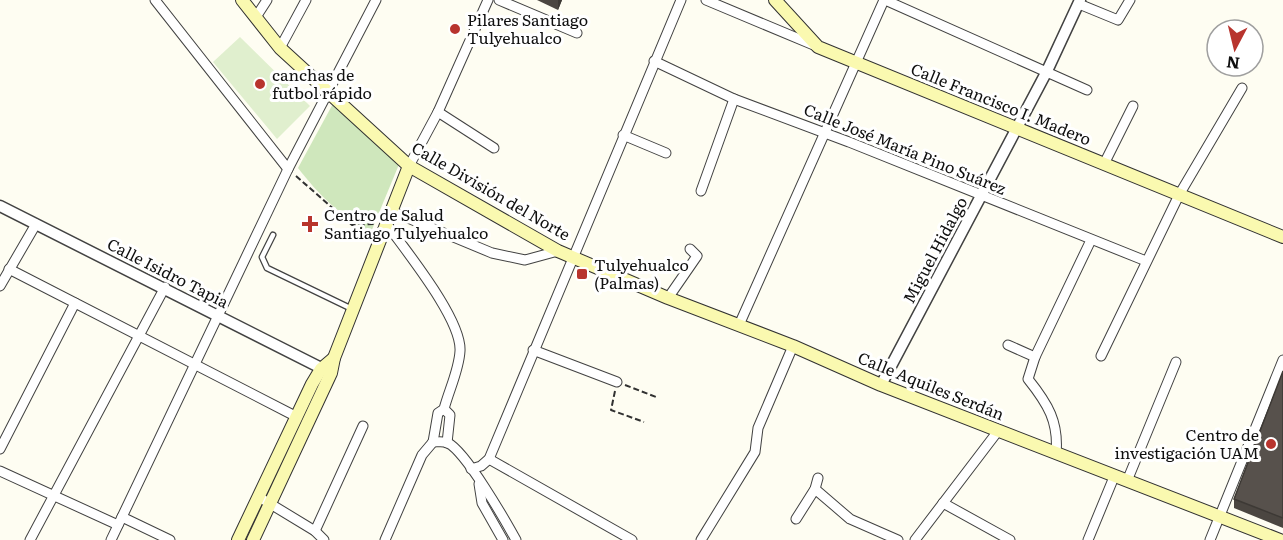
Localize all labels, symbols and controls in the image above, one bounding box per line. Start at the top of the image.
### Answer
place label: Pilares Santiago Tulyehualco [467,7,588,49]
north arrow [1205,18,1265,78]
marker: Pilares Santiago Tulyehualco [448,22,462,36]
text: N [1225,51,1241,77]
street label: Calle Francisco I. Madero [908,56,1095,150]
place label: canchas de futbol rápido [272,62,372,104]
marker: canchas de futbol rápido [253,77,267,91]
street label: Calle José María Pino Suárez [801,96,1010,200]
street label: Calle División del Norte [408,135,575,245]
street label: Miguel Hidalgo [896,192,972,307]
place label: Centro de Salud Santiago Tulyehualco [324,202,488,244]
marker: Centro de Salud Santiago Tulyehualco [301,215,319,233]
street label: Calle Isidro Tapia [104,231,234,313]
place label: Tulyehualco (Palmas) [594,252,689,294]
marker: Tulyehualco (Palmas) [575,267,589,281]
street label: Calle Aquiles Serdán [855,345,1009,426]
place label: Centro de investigación UAM [1115,422,1259,464]
marker: Centro de investigación UAM [1264,437,1278,451]

